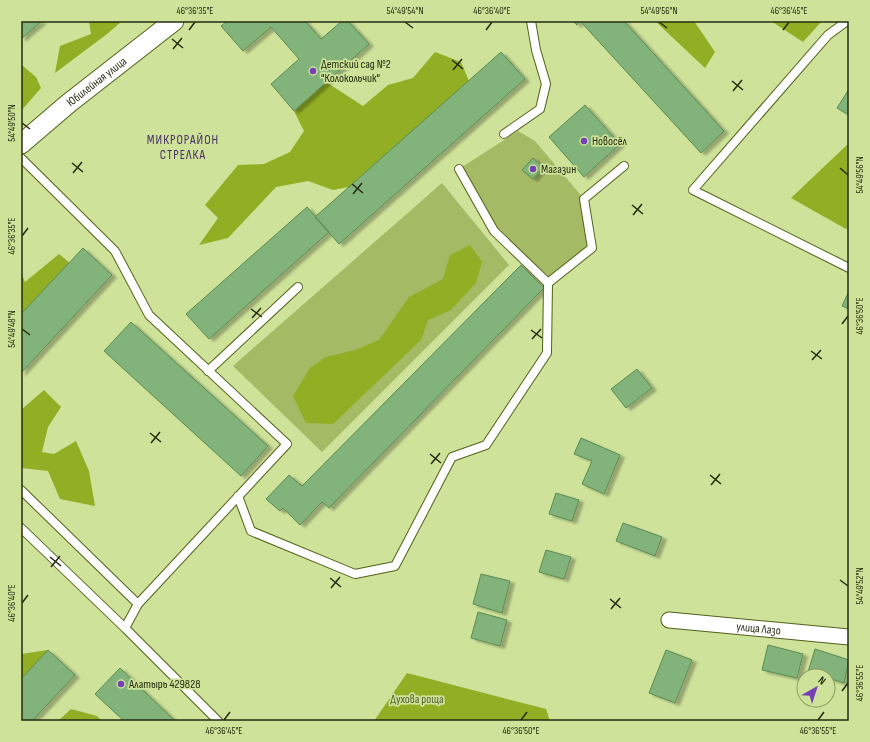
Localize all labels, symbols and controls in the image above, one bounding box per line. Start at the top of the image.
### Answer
text: 46°36'35"E [177,5,213,17]
text: 54°49'54"N [386,5,424,17]
text: 46°36'40"E [473,5,511,17]
text: 54°49'56"N [640,5,678,17]
text: 46°36'45"E [771,5,807,17]
street label: Юбилейная улица [64,54,130,110]
place label: Детский сад №2 "Колокольчик" [321,57,391,86]
marker: Детский сад №2 "Колокольчик" [308,66,318,76]
text: 54°49'50"N [6,104,18,142]
district label: МИКРОРАЙОН СТРЕЛКА [147,132,219,163]
place label: Новосёл [592,134,628,149]
marker: Новосёл [579,136,589,146]
text: 54°49'56"N [854,156,866,194]
place label: Магазин [541,162,576,177]
marker: Магазин [528,164,538,174]
text: 46°36'35"E [6,218,18,254]
text: 46°36'50"E [854,297,866,335]
text: 54°49'48"N [6,310,18,348]
text: 54°49'52"N [854,568,866,604]
text: 46°36'40"E [6,584,18,622]
street label: улица Лазо [736,619,781,639]
text: 46°36'55"E [854,665,866,701]
north arrow [796,668,836,708]
text: N [816,674,828,688]
place label: Алатырь 429828 [128,677,200,692]
marker: Алатырь 429828 [116,679,126,689]
park label: Духова роща [390,692,444,707]
text: 46°36'45"E [206,725,242,737]
text: 46°36'50"E [502,725,540,737]
text: 46°36'55"E [800,725,836,737]

